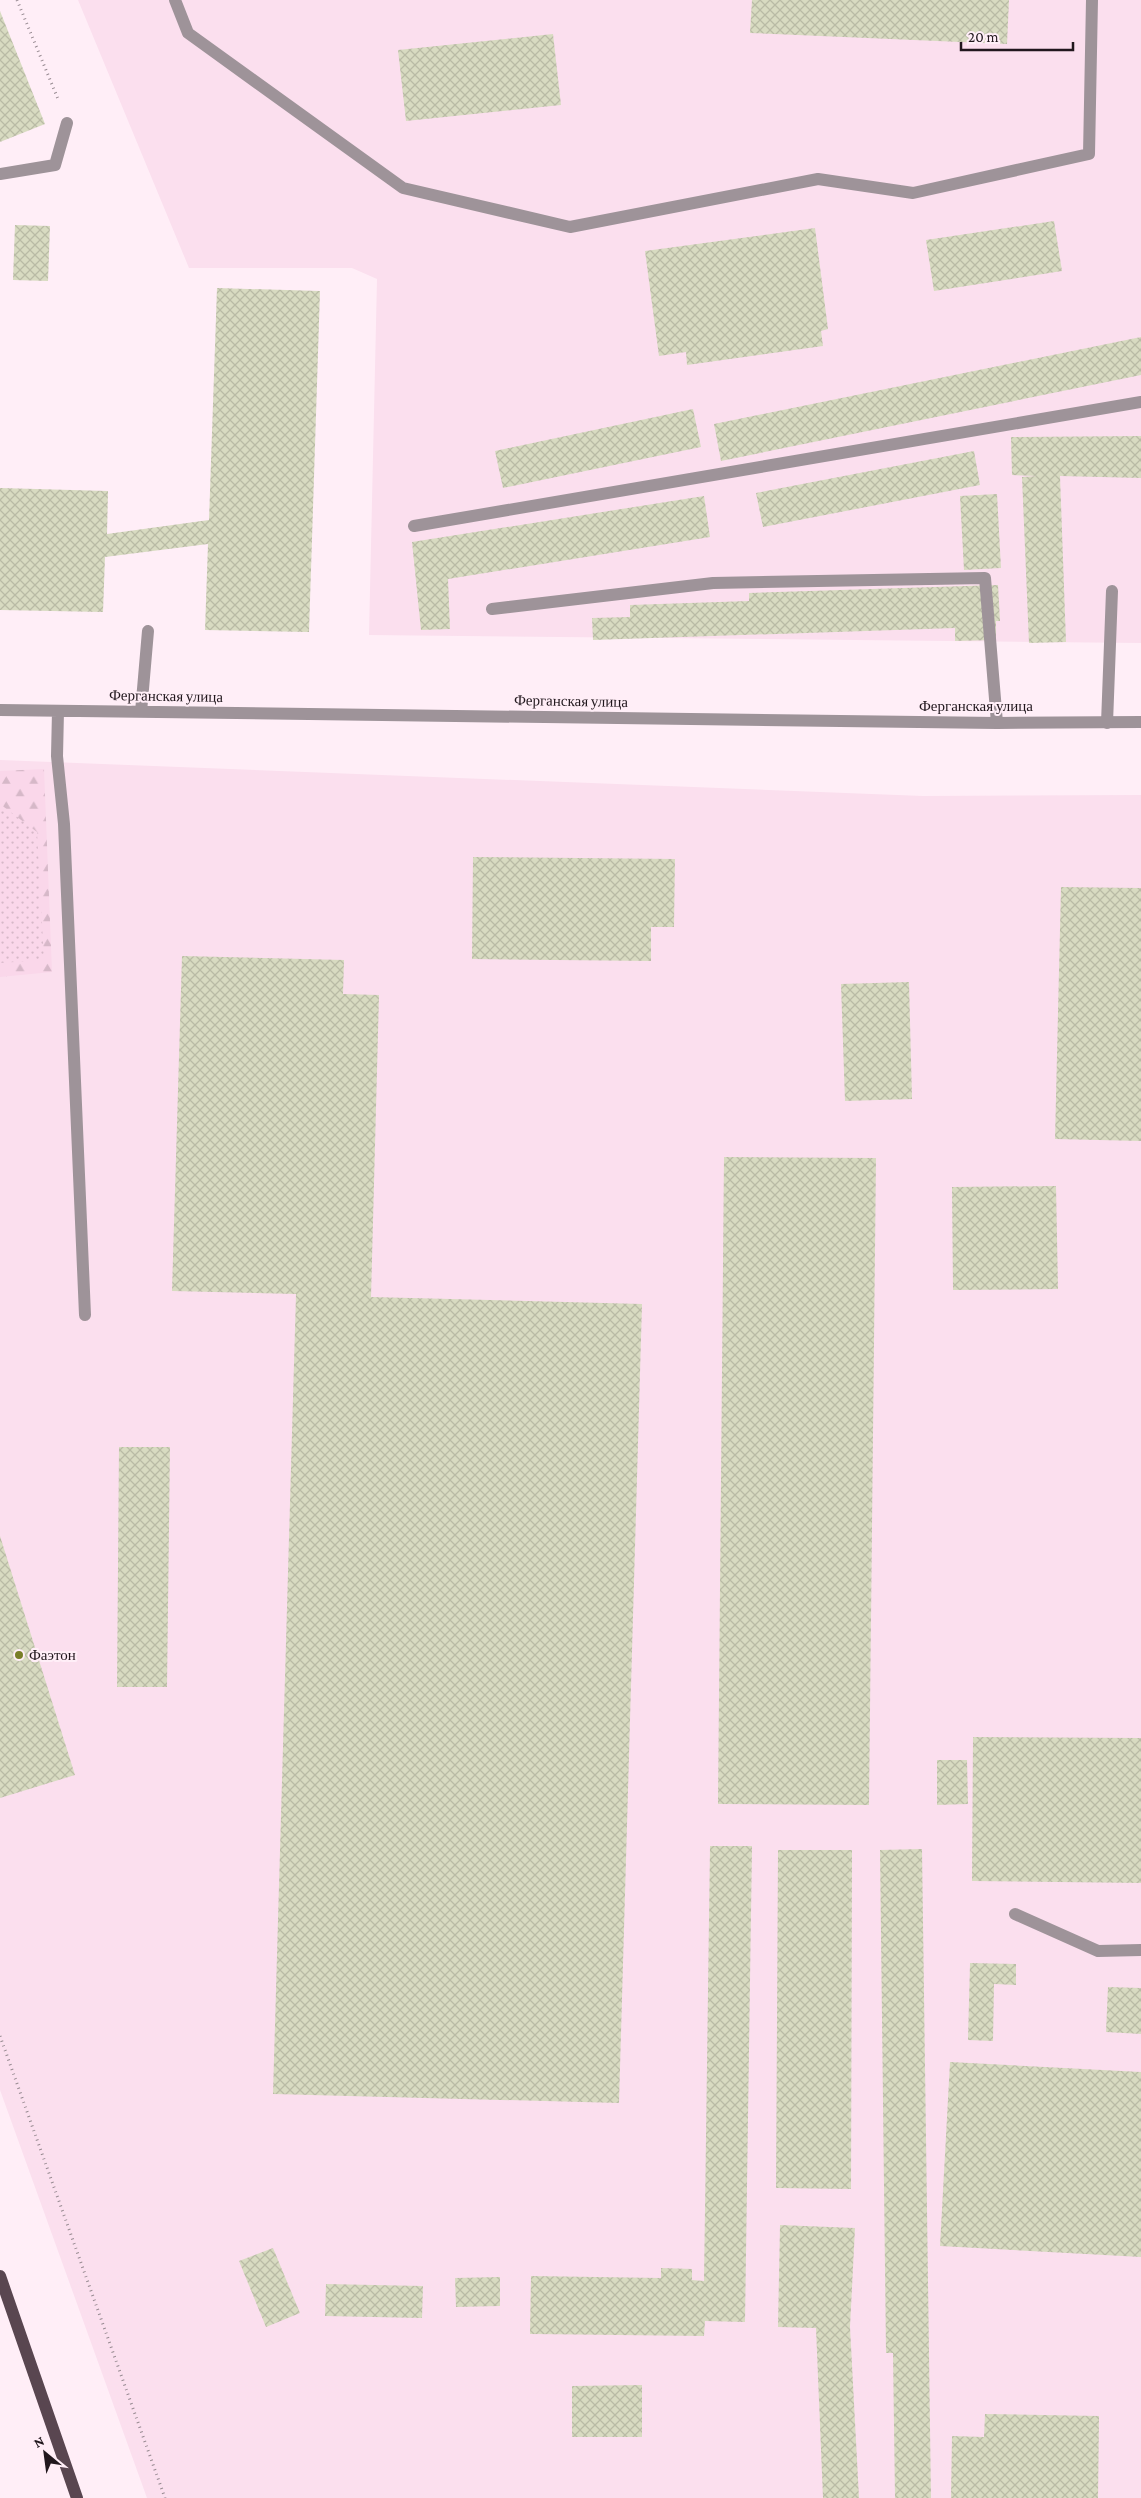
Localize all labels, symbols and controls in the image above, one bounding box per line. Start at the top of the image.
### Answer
scale bar [961,20,1074,52]
text: 20 m [968,29,999,45]
street label: Ферганская улица [109,687,223,705]
street label: Ферганская улица [514,692,628,710]
street label: Ферганская улица [919,698,1033,714]
place label: Фаэтон [29,1647,76,1663]
marker: Фаэтон [13,1649,25,1661]
north arrow [20,2428,70,2478]
text: N [31,2432,47,2451]

